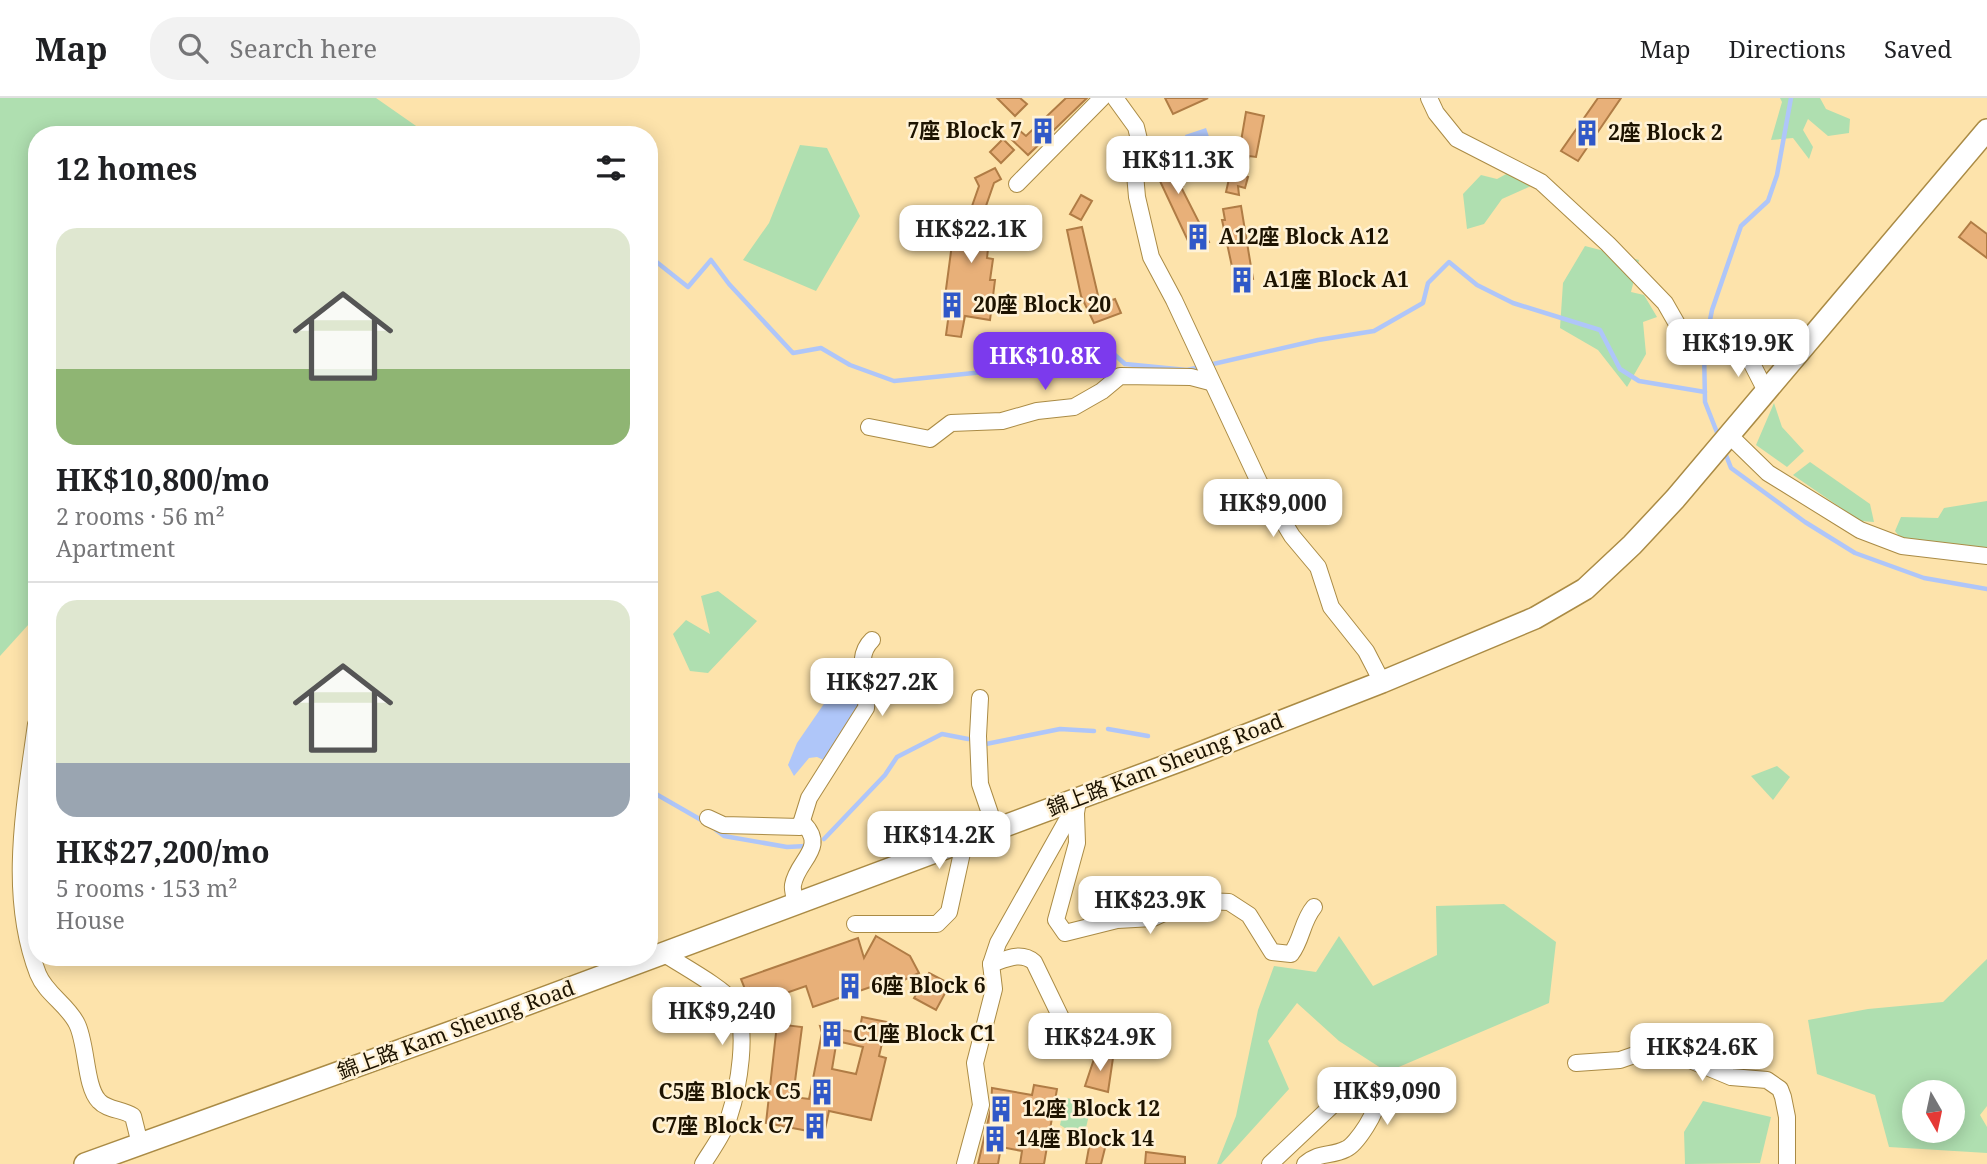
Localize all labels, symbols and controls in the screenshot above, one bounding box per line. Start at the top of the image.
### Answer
search box [150,17,640,80]
text: Map [35,26,108,71]
icon: search [174,29,212,67]
text: Search here [230,30,377,66]
text: Map [1640,32,1691,65]
text: Directions [1729,32,1846,65]
text: Saved [1884,32,1952,65]
place label: 7座 Block 7 [908,116,1022,144]
building icon: 7座 Block 7 [1028,116,1058,146]
building icon: 2座 Block 2 [1572,118,1602,148]
place label: 2座 Block 2 [1608,118,1723,146]
pin: HK$11.3K [1106,136,1250,196]
text: HK$11.3K [1122,143,1234,175]
text: 12 homes [56,148,197,189]
icon: filters [592,149,630,187]
pin: HK$22.1K [899,206,1043,265]
text: HK$22.1K [915,212,1027,244]
building icon: A12座 Block A12 [1183,222,1213,252]
place label: A12座 Block A12 [1219,222,1389,250]
building icon: A1座 Block A1 [1227,265,1257,295]
place label: A1座 Block A1 [1263,265,1409,293]
icon: home [280,273,406,399]
building icon: 20座 Block 20 [937,290,967,320]
place label: 20座 Block 20 [973,290,1111,318]
pin: HK$19.9K [1666,320,1810,379]
text: HK$19.9K [1682,326,1794,358]
pin: HK$10.8K [973,332,1117,392]
text: HK$10.8K [989,339,1101,371]
text: HK$10,800/mo [56,459,270,500]
pin: HK$9,000 [1201,480,1345,539]
text: HK$9,000 [1219,486,1327,518]
text: 2 rooms · 56 m² [56,500,225,532]
text: Apartment [56,532,175,564]
icon: home [280,645,406,771]
pin: HK$27.2K [810,658,954,718]
text: HK$27.2K [826,665,938,697]
street label: 錦上路 Kam Sheung Road [1043,706,1287,822]
pin: HK$14.2K [867,812,1011,871]
text: HK$14.2K [883,818,995,850]
text: HK$27,200/mo [56,831,270,872]
text: 5 rooms · 153 m² [56,872,238,904]
pin: HK$23.9K [1078,876,1222,936]
text: HK$23.9K [1094,883,1206,915]
text: House [56,904,125,936]
building icon: 6座 Block 6 [835,971,865,1001]
place label: 6座 Block 6 [871,971,986,999]
street label: 錦上路 Kam Sheung Road [333,973,578,1085]
pin: HK$9,240 [650,988,794,1047]
text: HK$9,240 [668,994,776,1026]
pin: HK$24.9K [1028,1014,1172,1073]
building icon: C1座 Block C1 [817,1019,847,1049]
place label: C1座 Block C1 [853,1019,996,1047]
text: HK$24.9K [1044,1020,1156,1052]
pin: HK$24.6K [1630,1024,1774,1083]
text: HK$24.6K [1646,1030,1758,1062]
pin: HK$9,090 [1315,1068,1459,1127]
text: HK$9,090 [1333,1074,1441,1106]
place label: C5座 Block C5 [658,1077,801,1105]
building icon: C5座 Block C5 [807,1077,837,1107]
north arrow [1902,1080,1965,1143]
map controls [1902,1080,1965,1143]
building icon: 12座 Block 12 [986,1094,1016,1124]
place label: 12座 Block 12 [1022,1094,1160,1122]
place label: C7座 Block C7 [651,1111,794,1139]
building icon: C7座 Block C7 [800,1111,830,1141]
building icon: 14座 Block 14 [980,1124,1010,1154]
place label: 14座 Block 14 [1016,1124,1154,1152]

